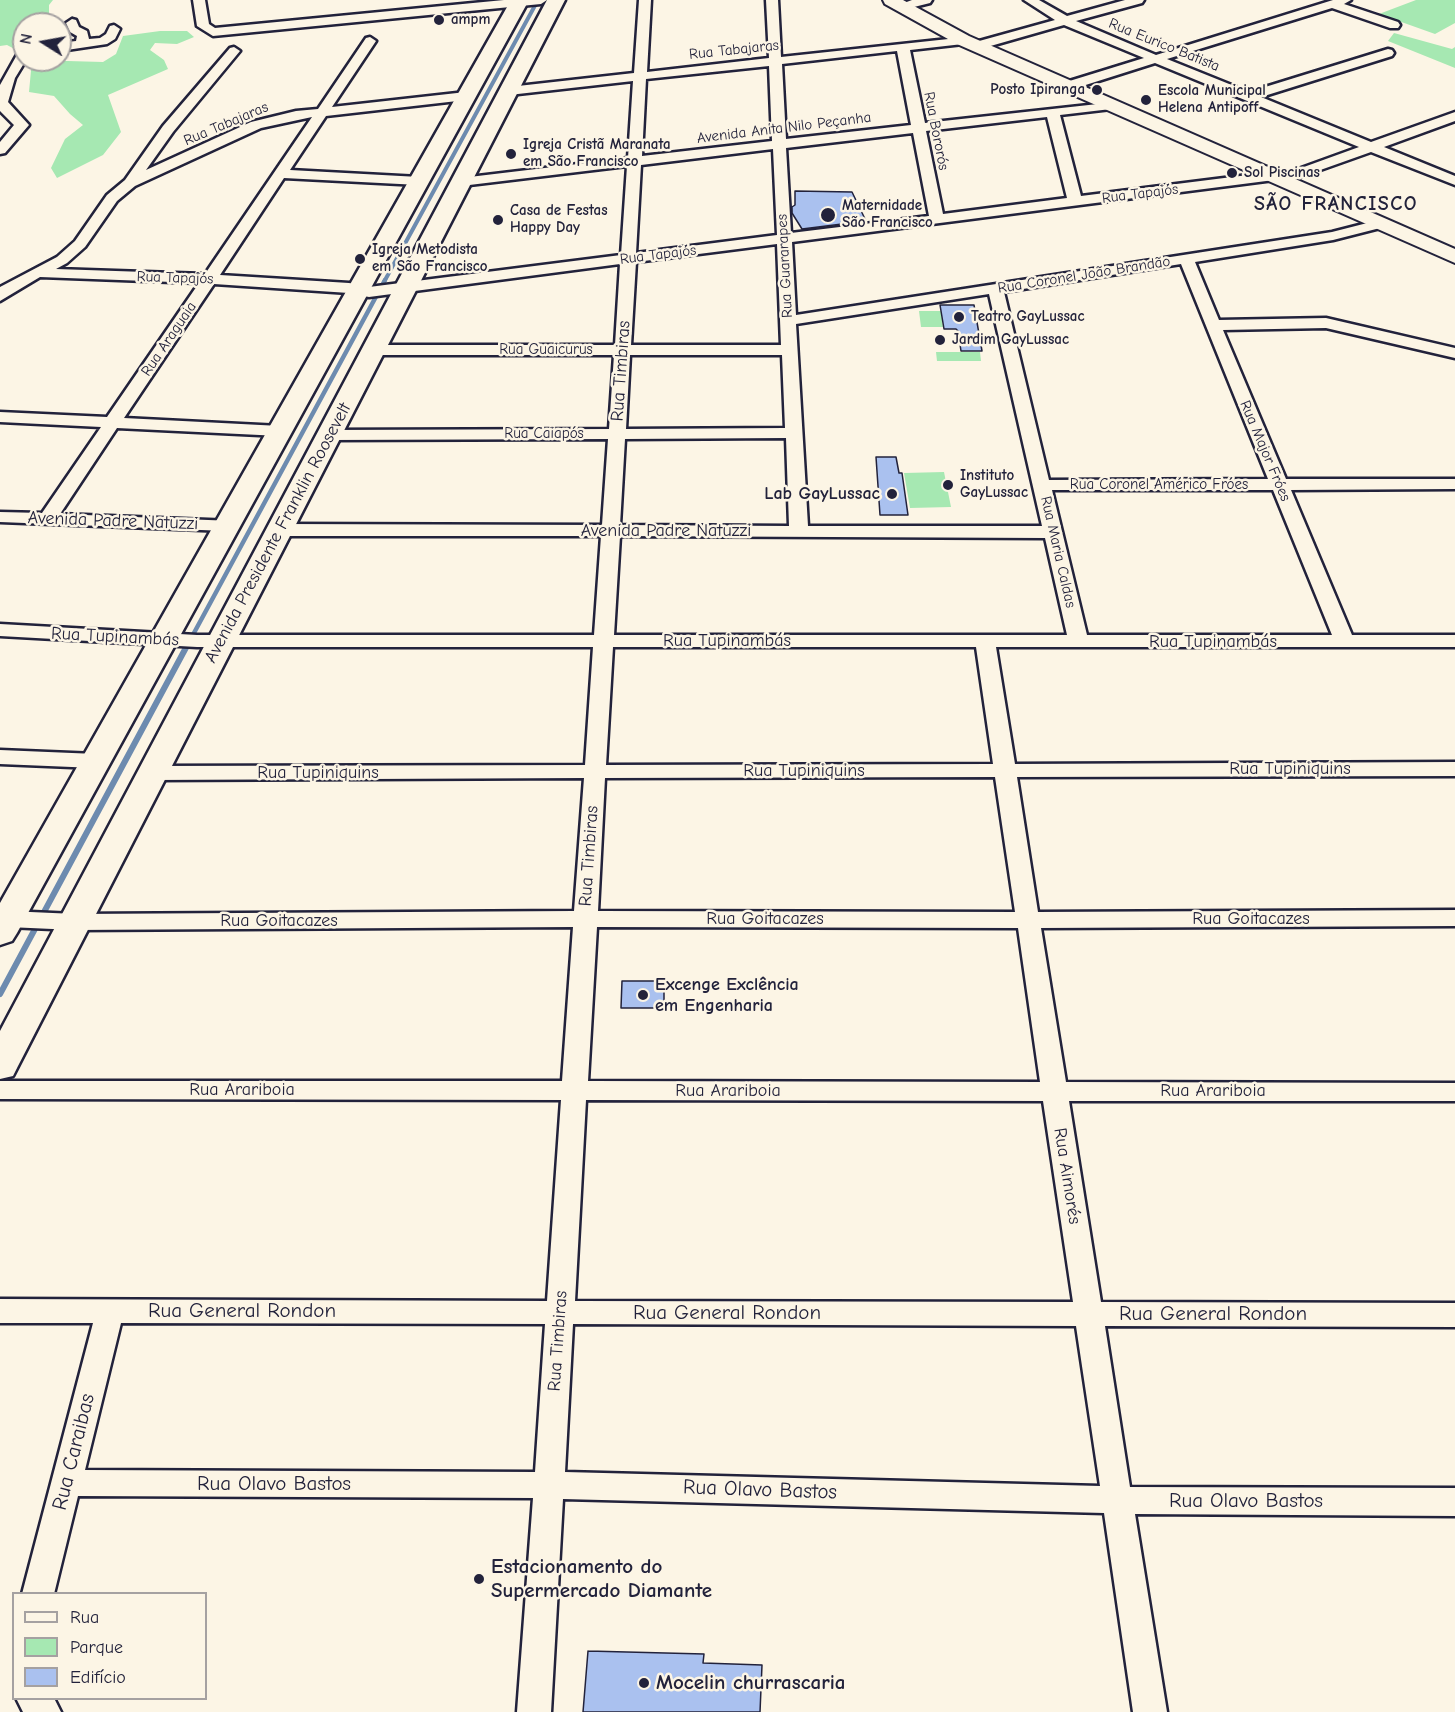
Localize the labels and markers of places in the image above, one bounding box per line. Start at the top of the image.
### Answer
place label: ampm [451,11,490,29]
marker: ampm [432,13,446,27]
place label: Posto Ipiranga [990,81,1085,99]
place label: Escola Municipal Helena Antipoff [1158,82,1266,117]
marker: Posto Ipiranga [1090,83,1104,97]
marker: Escola Municipal Helena Antipoff [1139,93,1153,107]
place label: Igreja Cristã Maranata em São Francisco [523,136,671,171]
marker: Igreja Cristã Maranata em São Francisco [504,147,518,161]
place label: Sol Piscinas [1244,164,1320,182]
marker: Sol Piscinas [1225,166,1239,180]
place label: Maternidade São Francisco [842,197,933,232]
place label: Casa de Festas Happy Day [510,202,608,237]
marker: Maternidade São Francisco [819,206,837,224]
marker: Casa de Festas Happy Day [491,213,505,227]
place label: Igreja Metodista em São Francisco [372,241,487,276]
marker: Igreja Metodista em São Francisco [353,252,367,266]
place label: Teatro GayLussac [971,308,1084,326]
marker: Teatro GayLussac [952,310,966,324]
place label: Jardim GayLussac [952,331,1069,349]
marker: Jardim GayLussac [933,333,947,347]
place label: Instituto GayLussac [960,467,1028,502]
marker: Instituto GayLussac [941,478,955,492]
place label: Lab GayLussac [764,483,880,505]
marker: Lab GayLussac [885,487,899,501]
place label: Excenge Exclência em Engenharia [655,974,799,1016]
marker: Excenge Exclência em Engenharia [636,988,650,1002]
place label: Estacionamento do Supermercado Diamante [491,1554,712,1604]
marker: Estacionamento do Supermercado Diamante [472,1572,486,1586]
place label: Mocelin churrascaria [656,1670,845,1696]
marker: Mocelin churrascaria [637,1676,651,1690]

